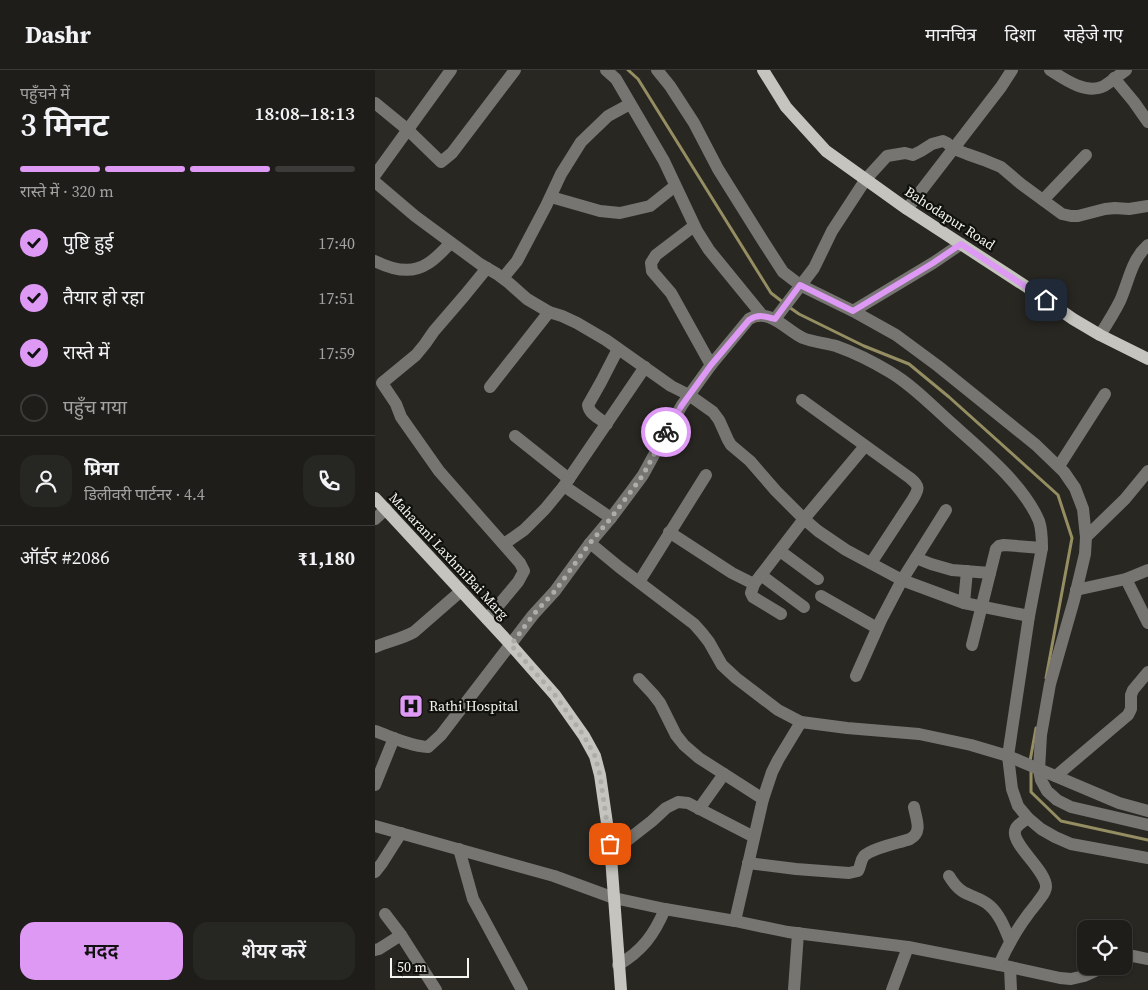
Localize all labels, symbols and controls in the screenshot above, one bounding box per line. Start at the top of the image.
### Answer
text: Dashr [25,18,91,51]
text: मानचित्र [925,22,977,47]
text: दिशा [1005,22,1036,47]
text: सहेजे गए [1064,22,1123,47]
text: पहुँचने में [20,82,70,104]
text: 18:08–18:13 [255,100,355,126]
text: 3 मिनट [20,103,109,147]
text: रास्ते में · 320 m [20,180,114,202]
street label: Bahodapur Road [901,181,999,255]
icon: check [20,229,48,257]
text: पुष्टि हुई [63,229,114,255]
text: 17:40 [318,232,355,254]
pin [1025,279,1067,321]
icon: check [20,284,48,312]
text: तैयार हो रहा [63,284,144,310]
icon: home [1032,286,1060,314]
text: 17:51 [318,287,355,309]
icon: check [20,339,48,367]
text: रास्ते में [63,339,110,365]
text: 17:59 [318,342,355,364]
text: पहुँच गया [63,394,127,420]
courier [641,407,691,457]
icon: bike [652,418,680,446]
button: person [20,455,72,507]
text: प्रिया [84,455,119,481]
button: phone [303,455,355,507]
text: डिलीवरी पार्टनर · 4.4 [84,483,205,505]
street label: Maharani LaxhmiBai Marg [385,488,513,624]
text: ऑर्डर #2086 [20,544,110,570]
text: ₹1,180 [298,545,355,571]
hospital icon: Rathi Hospital [398,693,424,719]
place label: Rathi Hospital [429,696,518,716]
pin [589,823,631,865]
icon: bag [596,830,624,858]
map controls [1077,920,1132,975]
button: locate [1077,920,1132,975]
button: मदद [20,922,183,980]
button: शेयर करें [193,922,355,980]
scale bar [390,955,469,978]
text: 50 m [397,957,427,977]

